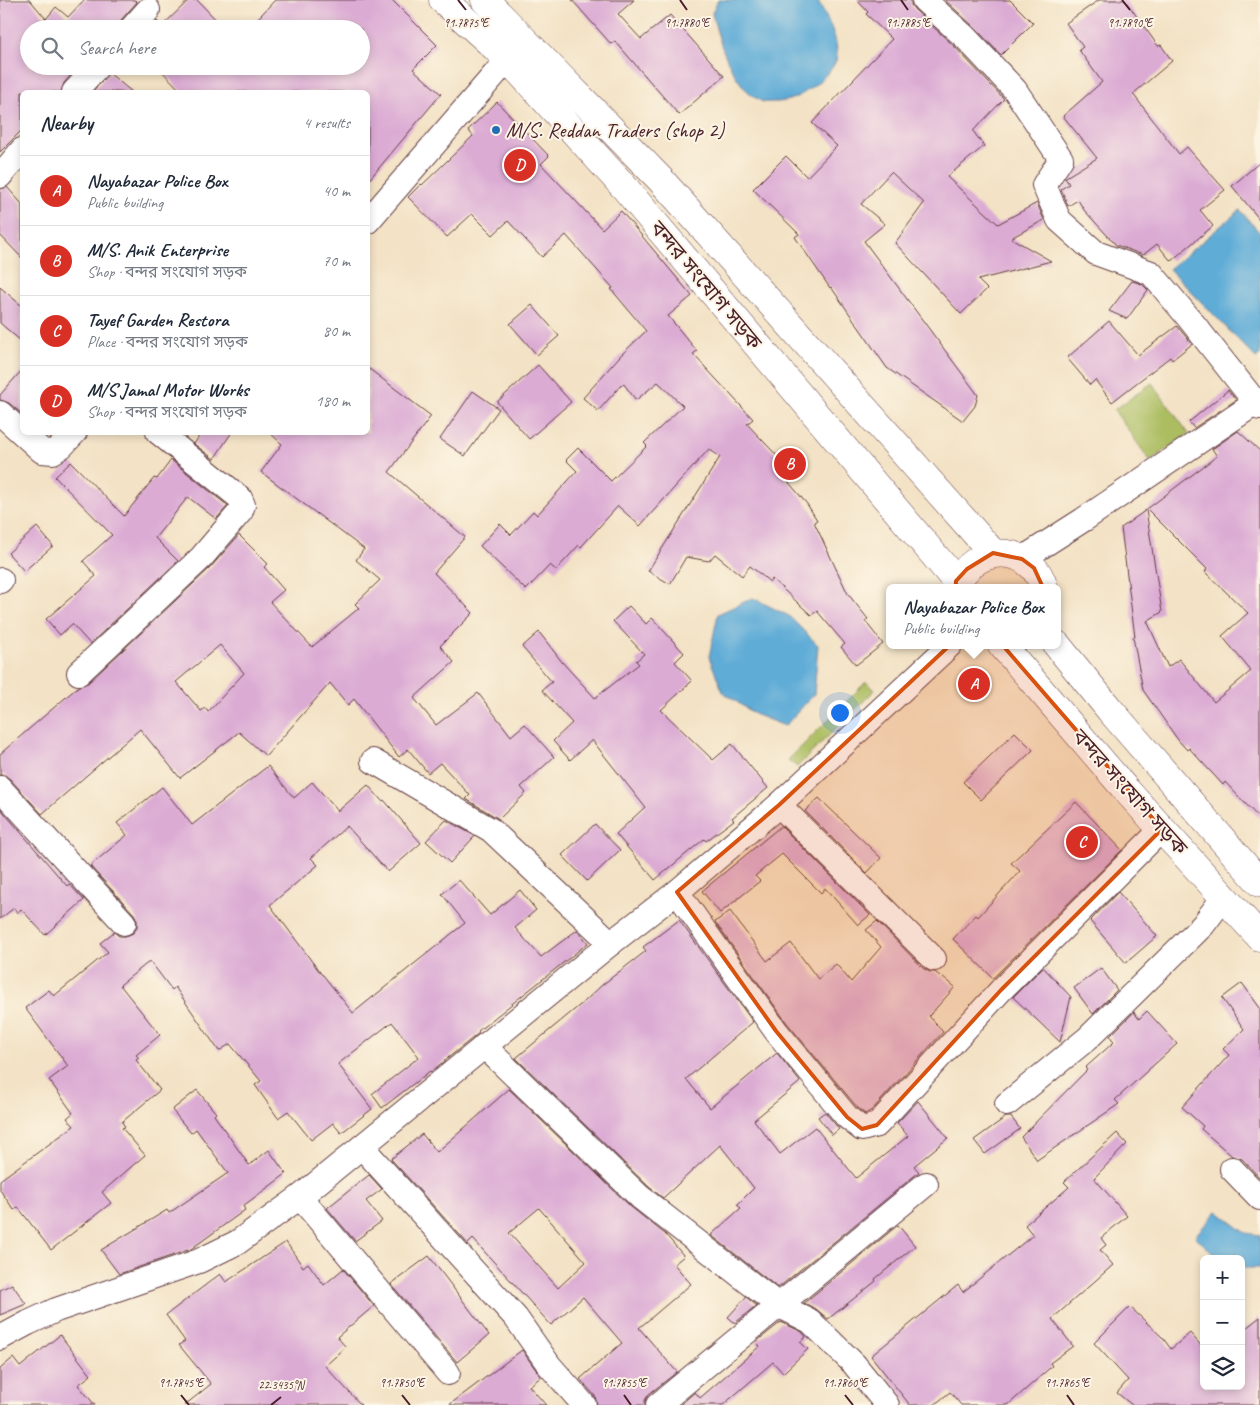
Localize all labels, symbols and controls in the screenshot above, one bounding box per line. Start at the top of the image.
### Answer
text: 91.7875°E [444,15,490,31]
text: 91.7880°E [665,15,711,31]
text: 91.7885°E [886,15,932,31]
text: 91.7890°E [1108,15,1154,31]
search box [20,20,370,75]
icon: search [38,34,66,62]
text: Search here [78,36,155,60]
text: Nearby [40,110,93,136]
text: 4 results [303,113,350,133]
place label: M/S. Reddan Traders (shop 2) [506,117,725,143]
marker: M/S. Reddan Traders (shop 2) [490,124,502,136]
pin: D [504,146,536,184]
text: Nayabazar Police Box [87,169,227,193]
text: A [52,181,60,201]
text: 40 m [323,181,350,201]
text: Public building [87,193,163,213]
street label: বন্দর সংযোগ সড়ক [644,215,768,356]
text: M/S. Anik Enterprise [87,238,228,262]
text: B [52,251,60,271]
text: 70 m [323,251,350,271]
text: Shop · বন্দর সংযোগ সড়ক [87,262,247,282]
text: Tayef Garden Restora [87,308,229,332]
text: C [52,321,60,341]
text: 80 m [323,321,350,341]
text: Place · বন্দর সংযোগ সড়ক [87,332,248,352]
text: M/S Jamal Motor Works [87,378,249,402]
text: D [51,391,61,411]
text: 180 m [316,391,350,411]
text: Shop · বন্দর সংযোগ সড়ক [87,402,247,422]
pin: B [774,445,806,483]
popup [886,584,1061,649]
text: Nayabazar Police Box [903,595,1044,619]
text: Public building [903,619,979,639]
pin: A [958,665,990,703]
your location [827,700,853,726]
street label: বন্দর সংযোগ সড়ক [1066,723,1194,861]
pin: C [1066,823,1098,861]
map controls [1200,1255,1245,1390]
button: + [1200,1255,1245,1300]
button: − [1200,1300,1245,1345]
button: layers [1200,1345,1245,1390]
text: 91.7845°E [159,1375,205,1391]
text: 91.7850°E [380,1375,426,1391]
text: 91.7855°E [602,1375,648,1391]
text: 91.7860°E [823,1375,869,1391]
text: 91.7865°E [1045,1375,1091,1391]
text: 22.3435°N [258,1377,305,1393]

